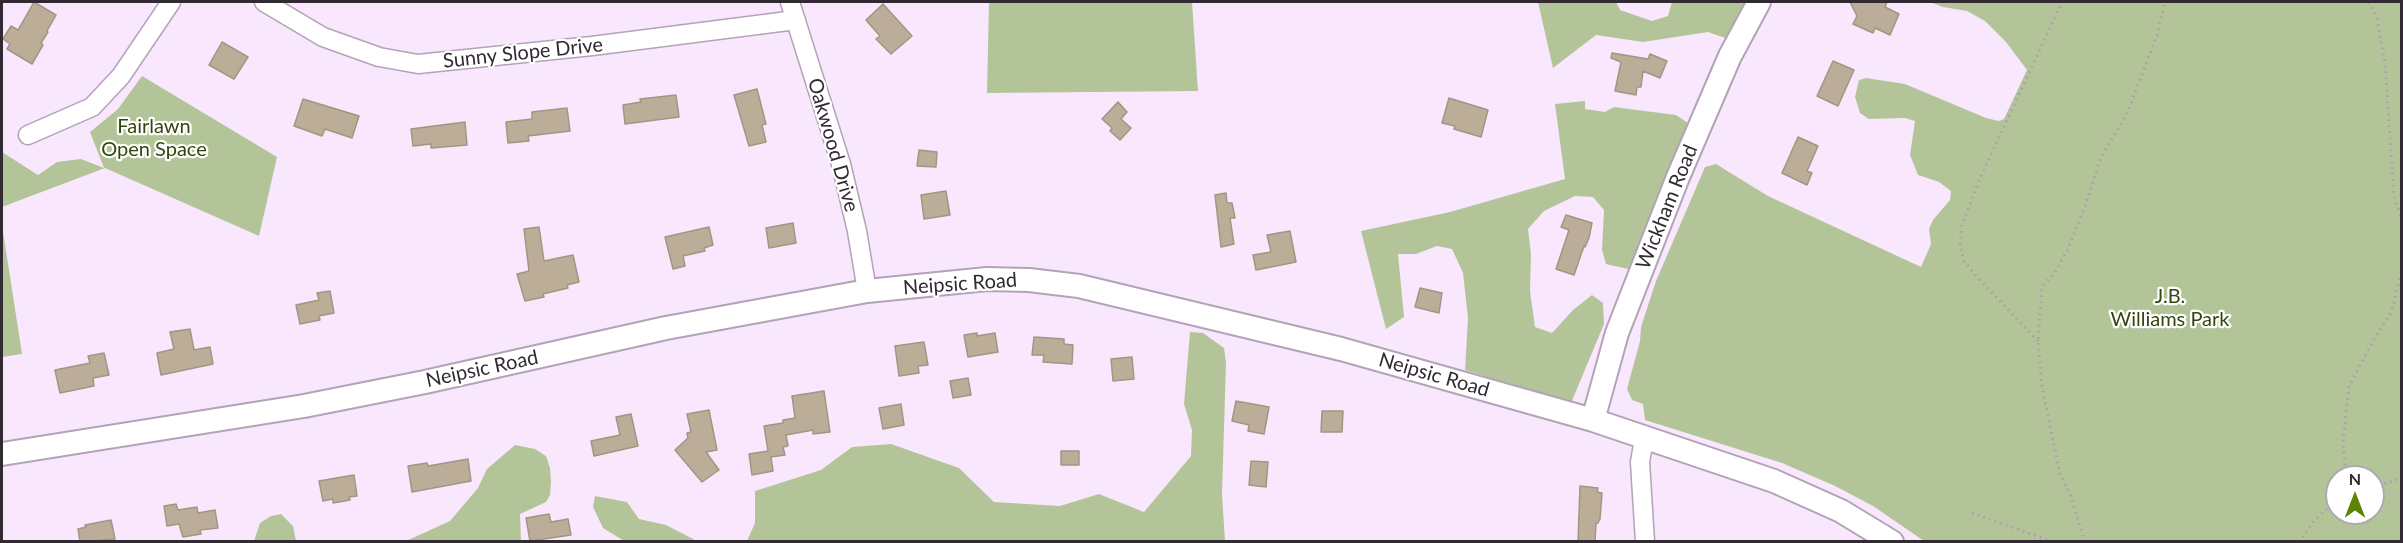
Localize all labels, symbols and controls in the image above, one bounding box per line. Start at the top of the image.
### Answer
street label: Sunny Slope Drive [442,33,604,73]
street label: Oakwood Drive [802,75,864,215]
park label: Fairlawn Open Space [101,115,207,162]
street label: Wickham Road [1631,141,1703,273]
street label: Neipsic Road [902,268,1018,300]
park label: J.B. Williams Park [2111,285,2229,332]
street label: Neipsic Road [424,345,540,393]
street label: Neipsic Road [1376,348,1492,402]
north arrow [2325,465,2385,525]
text: N [2349,469,2361,488]

